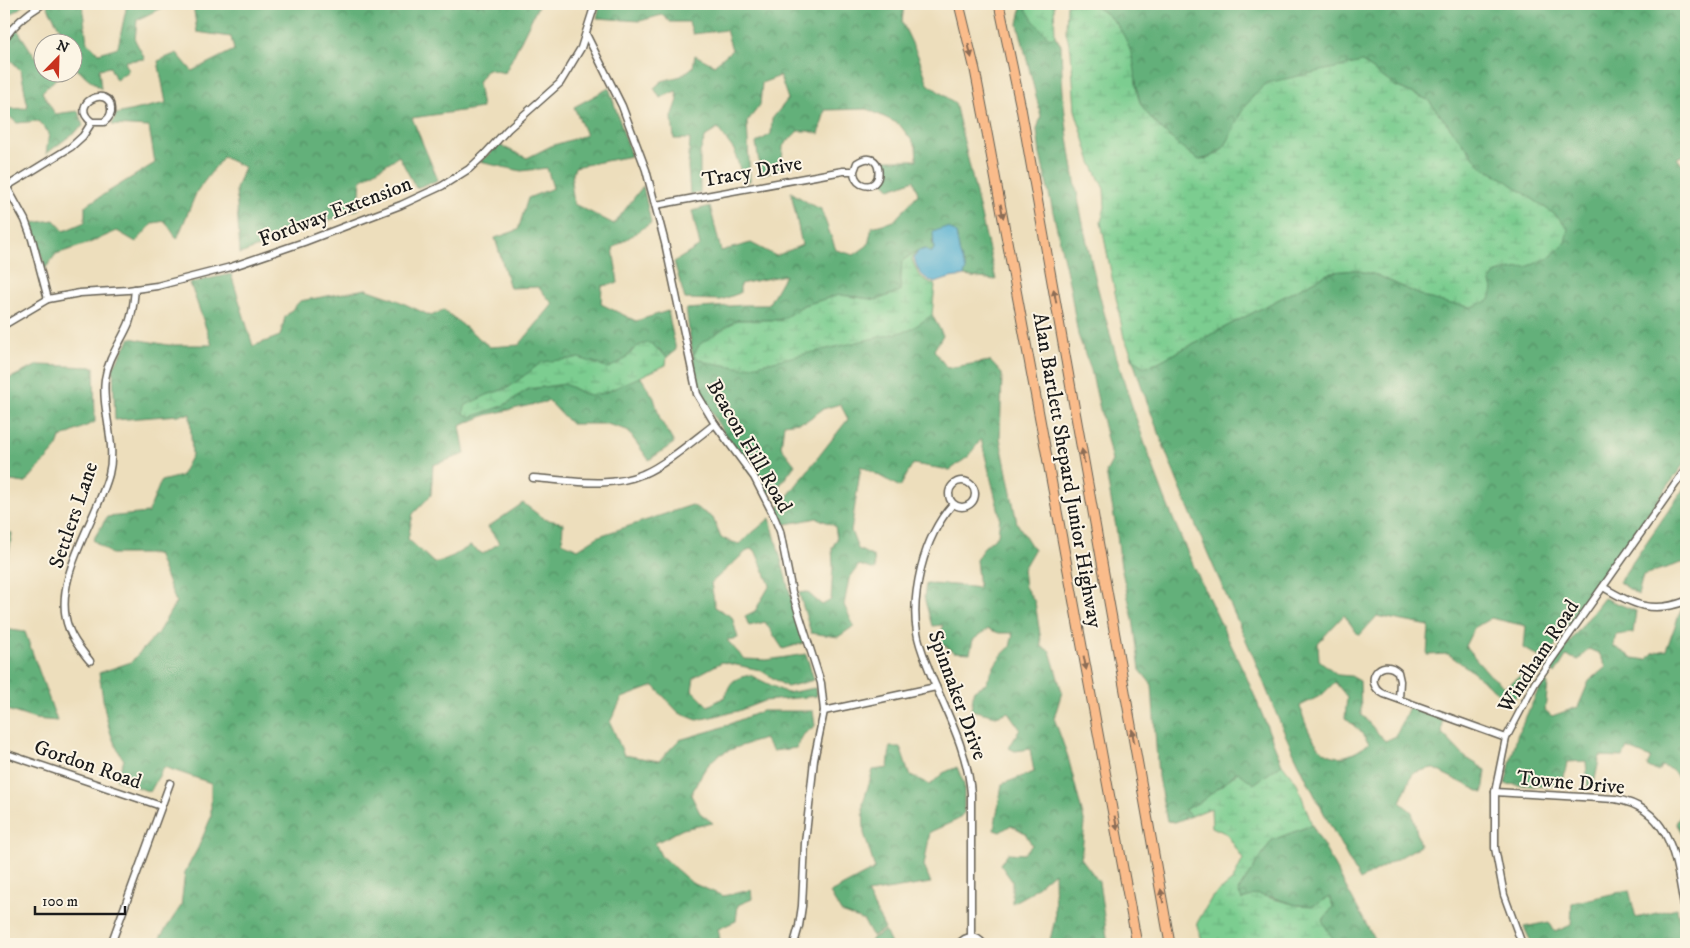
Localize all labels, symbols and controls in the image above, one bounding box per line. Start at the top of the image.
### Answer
north arrow [32,32,82,82]
text: N [54,36,72,58]
one-way arrow [966,44,974,59]
street label: Tracy Drive [700,150,804,194]
street label: Fordway Extension [255,171,416,253]
one-way arrow [998,203,1006,219]
one-way arrow [1050,287,1058,303]
street label: Alan Bartlett Shepard Junior Highway [1026,310,1108,631]
street label: Beacon Hill Road [701,375,798,518]
one-way arrow [1079,447,1087,463]
street label: Settlers Lane [44,458,104,572]
street label: Windham Road [1492,595,1585,719]
street label: Spinnaker Drive [922,627,993,764]
one-way arrow [1082,655,1090,671]
one-way arrow [1129,728,1137,744]
street label: Gordon Road [30,734,145,796]
street label: Towne Drive [1516,765,1626,801]
one-way arrow [1112,815,1120,831]
scale bar [35,883,125,915]
one-way arrow [1157,888,1165,904]
text: 100 m [42,892,78,911]

